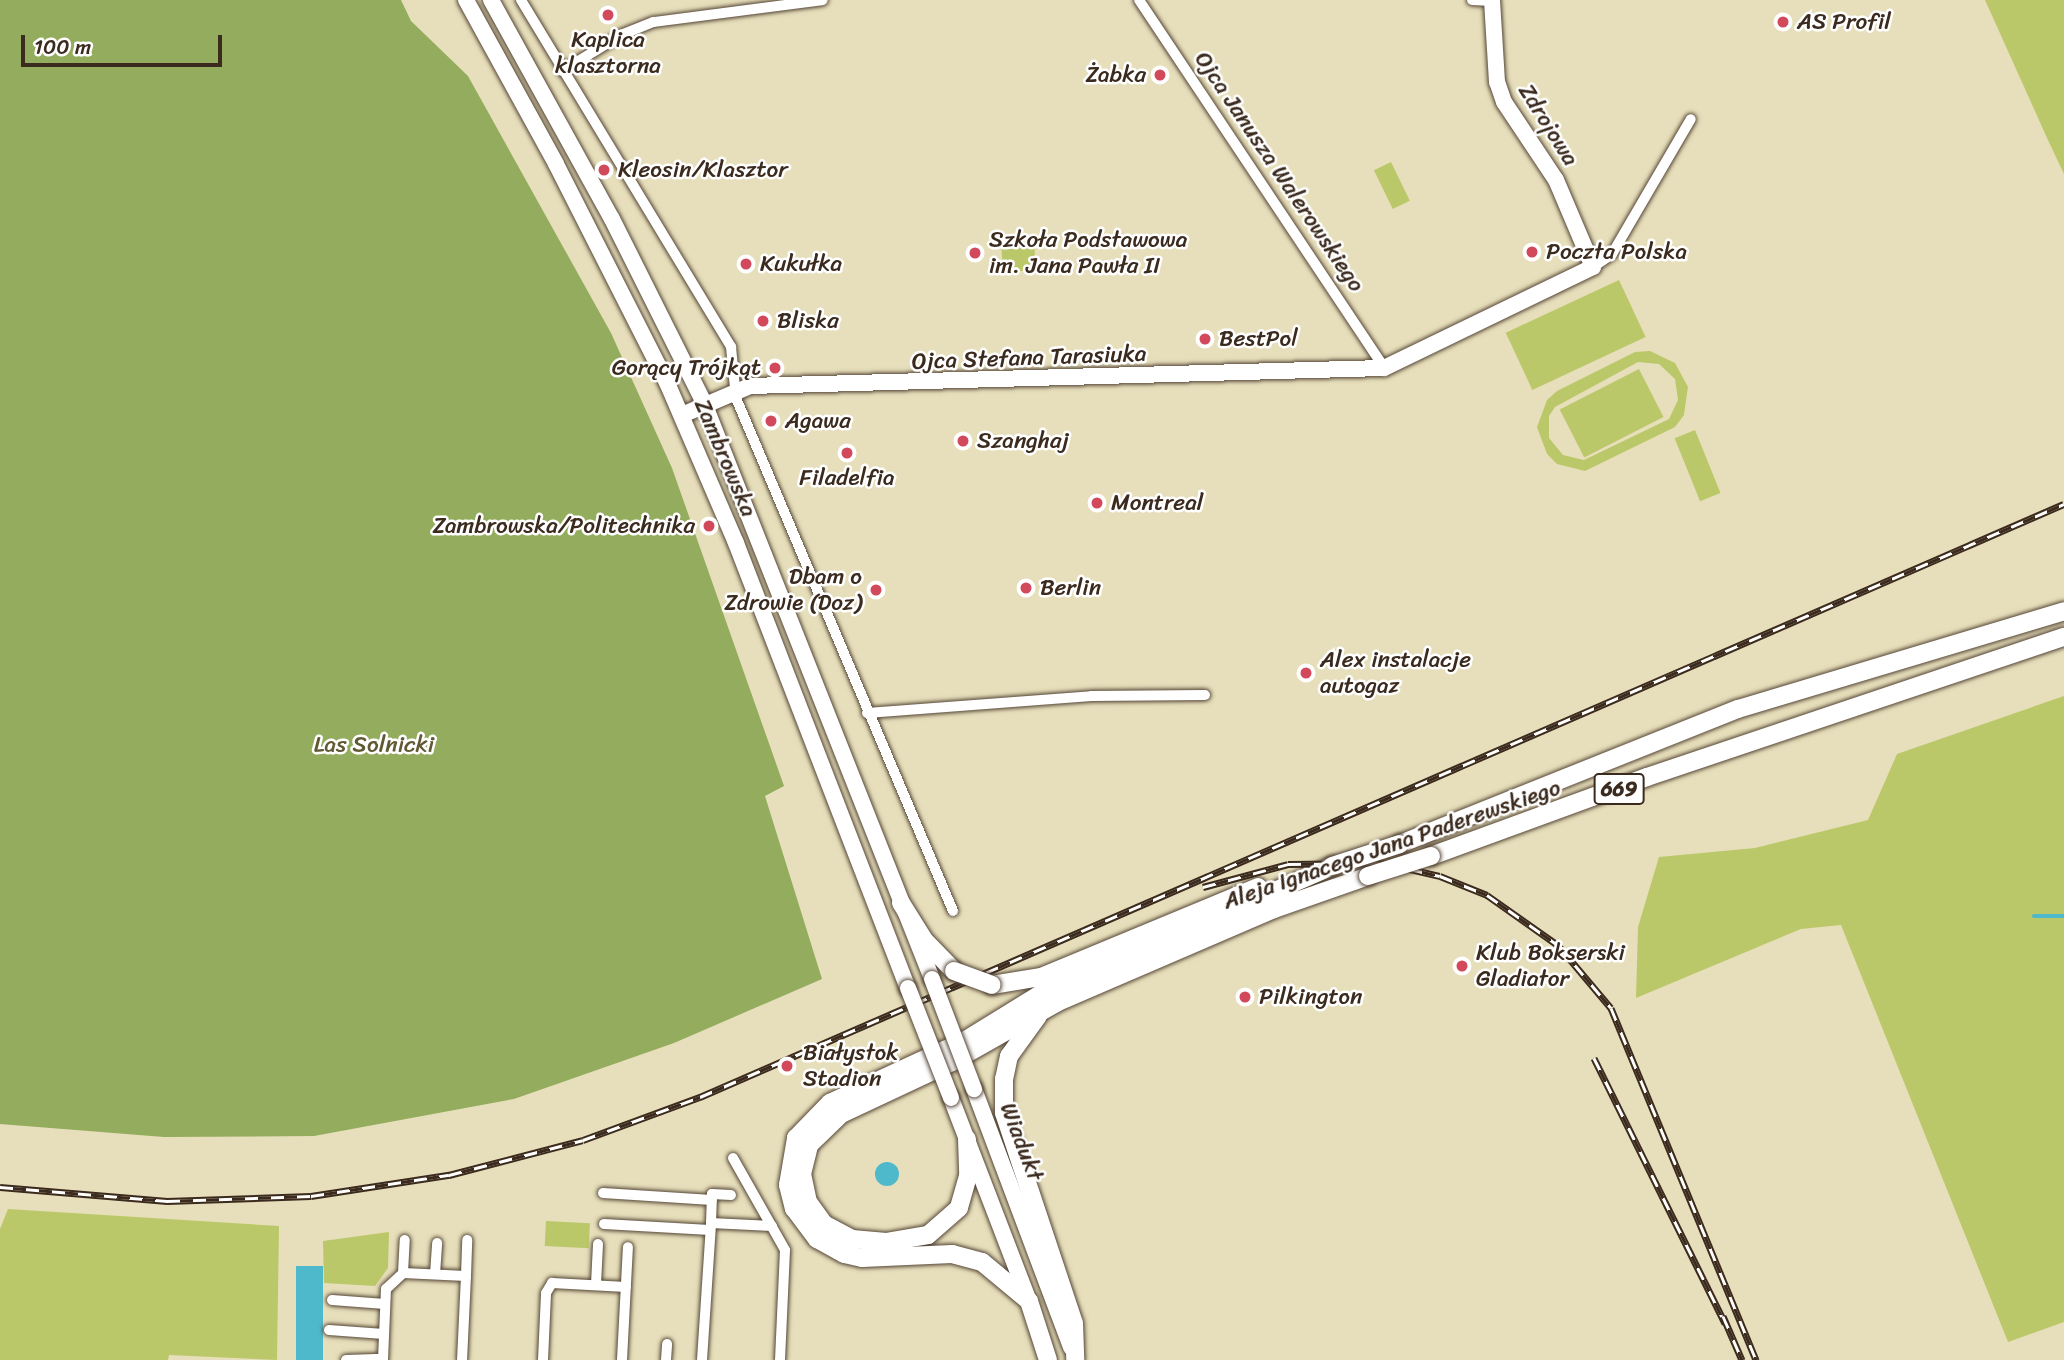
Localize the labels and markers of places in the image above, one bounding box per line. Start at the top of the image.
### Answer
marker: Kaplica klasztorna [600,7,616,23]
place label: AS Profil [1797,8,1891,36]
marker: AS Profil [1775,14,1791,30]
place label: Kaplica klasztorna [555,26,661,80]
place label: Żabka [1086,61,1146,89]
marker: Żabka [1152,67,1168,83]
place label: Kleosin/Klasztor [618,156,788,184]
marker: Kleosin/Klasztor [596,162,612,178]
place label: Szkoła Podstawowa im. Jana Pawła II [989,226,1187,280]
place label: Poczta Polska [1546,238,1687,266]
marker: Poczta Polska [1524,244,1540,260]
marker: Szkoła Podstawowa im. Jana Pawła II [967,245,983,261]
place label: Kukułka [760,250,842,278]
marker: Kukułka [738,256,754,272]
place label: Bliska [777,307,839,335]
marker: Bliska [755,313,771,329]
place label: BestPol [1219,325,1298,353]
marker: BestPol [1197,331,1213,347]
place label: Gorący Trójkąt [612,354,761,382]
marker: Gorący Trójkąt [767,360,783,376]
place label: Agawa [785,407,851,435]
marker: Agawa [763,413,779,429]
place label: Szanghaj [977,427,1069,455]
marker: Szanghaj [955,433,971,449]
marker: Filadelfia [839,445,855,461]
place label: Filadelfia [799,464,895,492]
place label: Montreal [1111,489,1203,517]
marker: Montreal [1089,495,1105,511]
place label: Zambrowska/Politechnika [433,512,695,540]
marker: Zambrowska/Politechnika [701,518,717,534]
place label: Dbam o Zdrowie (Doz) [724,563,862,617]
place label: Berlin [1040,574,1101,602]
marker: Berlin [1018,580,1034,596]
marker: Dbam o Zdrowie (Doz) [868,582,884,598]
place label: Alex instalacje autogaz [1320,646,1469,700]
marker: Alex instalacje autogaz [1298,665,1314,681]
place label: Klub Bokserski Gladiator [1476,939,1627,993]
marker: Klub Bokserski Gladiator [1454,958,1470,974]
place label: Pilkington [1259,983,1362,1011]
marker: Pilkington [1237,989,1253,1005]
place label: Białystok Stadion [803,1039,898,1093]
marker: Białystok Stadion [777,1056,797,1076]

